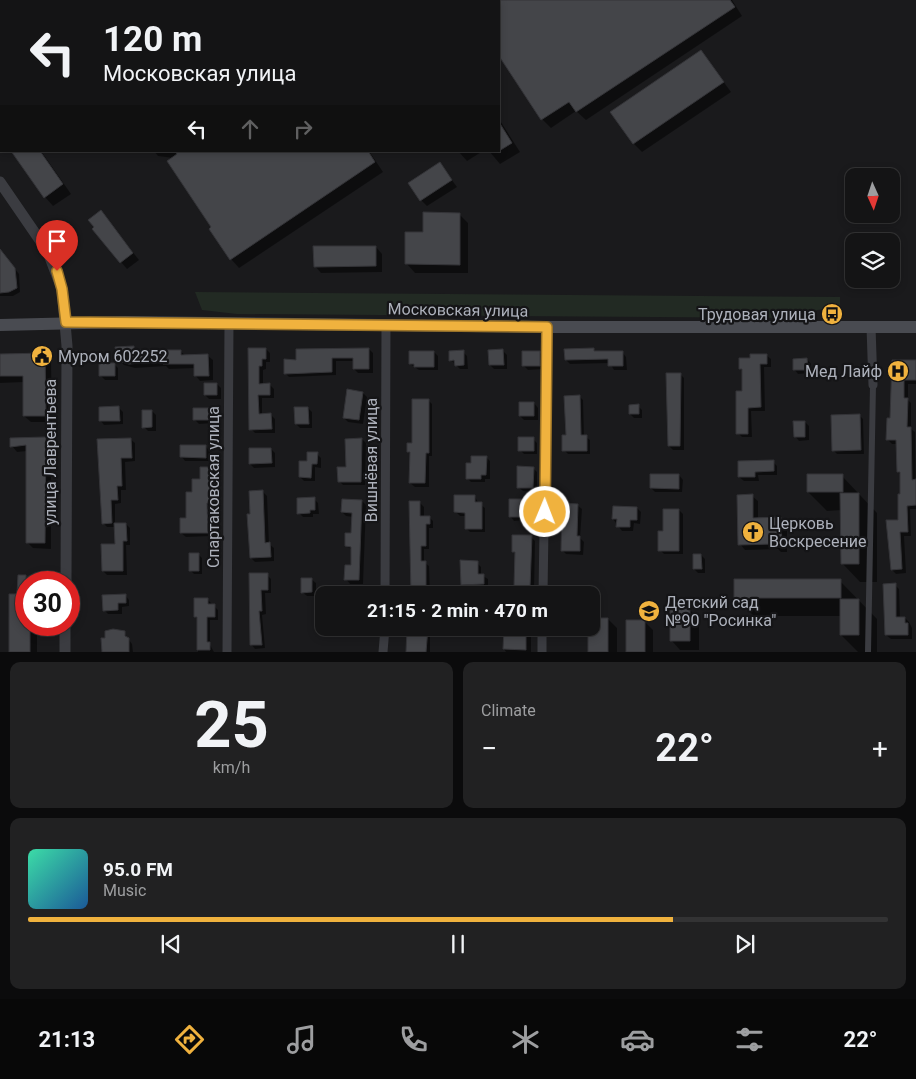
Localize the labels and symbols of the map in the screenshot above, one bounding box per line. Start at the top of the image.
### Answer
north arrow [845,168,900,222]
pin [36,220,78,271]
street label: Московская улица [388,299,528,321]
bus stop icon: Трудовая улица [820,302,844,326]
place label: Трудовая улица [698,305,816,324]
public building icon: Муром 602252 [30,344,54,368]
place label: Муром 602252 [58,347,167,366]
hospital icon: Мед Лайф [886,359,910,383]
place label: Мед Лайф [805,362,882,381]
street label: улица Лаврентьева [41,379,60,525]
street label: Вишнёвая улица [362,398,381,522]
street label: Спартаковская улица [204,406,223,568]
position arrow [518,485,570,537]
place label: Церковь Воскресение [769,514,866,551]
church icon: Церковь Воскресение [741,520,765,544]
speed limit sign: 30 [15,571,80,636]
place label: Детский сад №90 "Росинка" [665,593,776,630]
school or university icon: Детский сад №90 "Росинка" [637,599,661,623]

